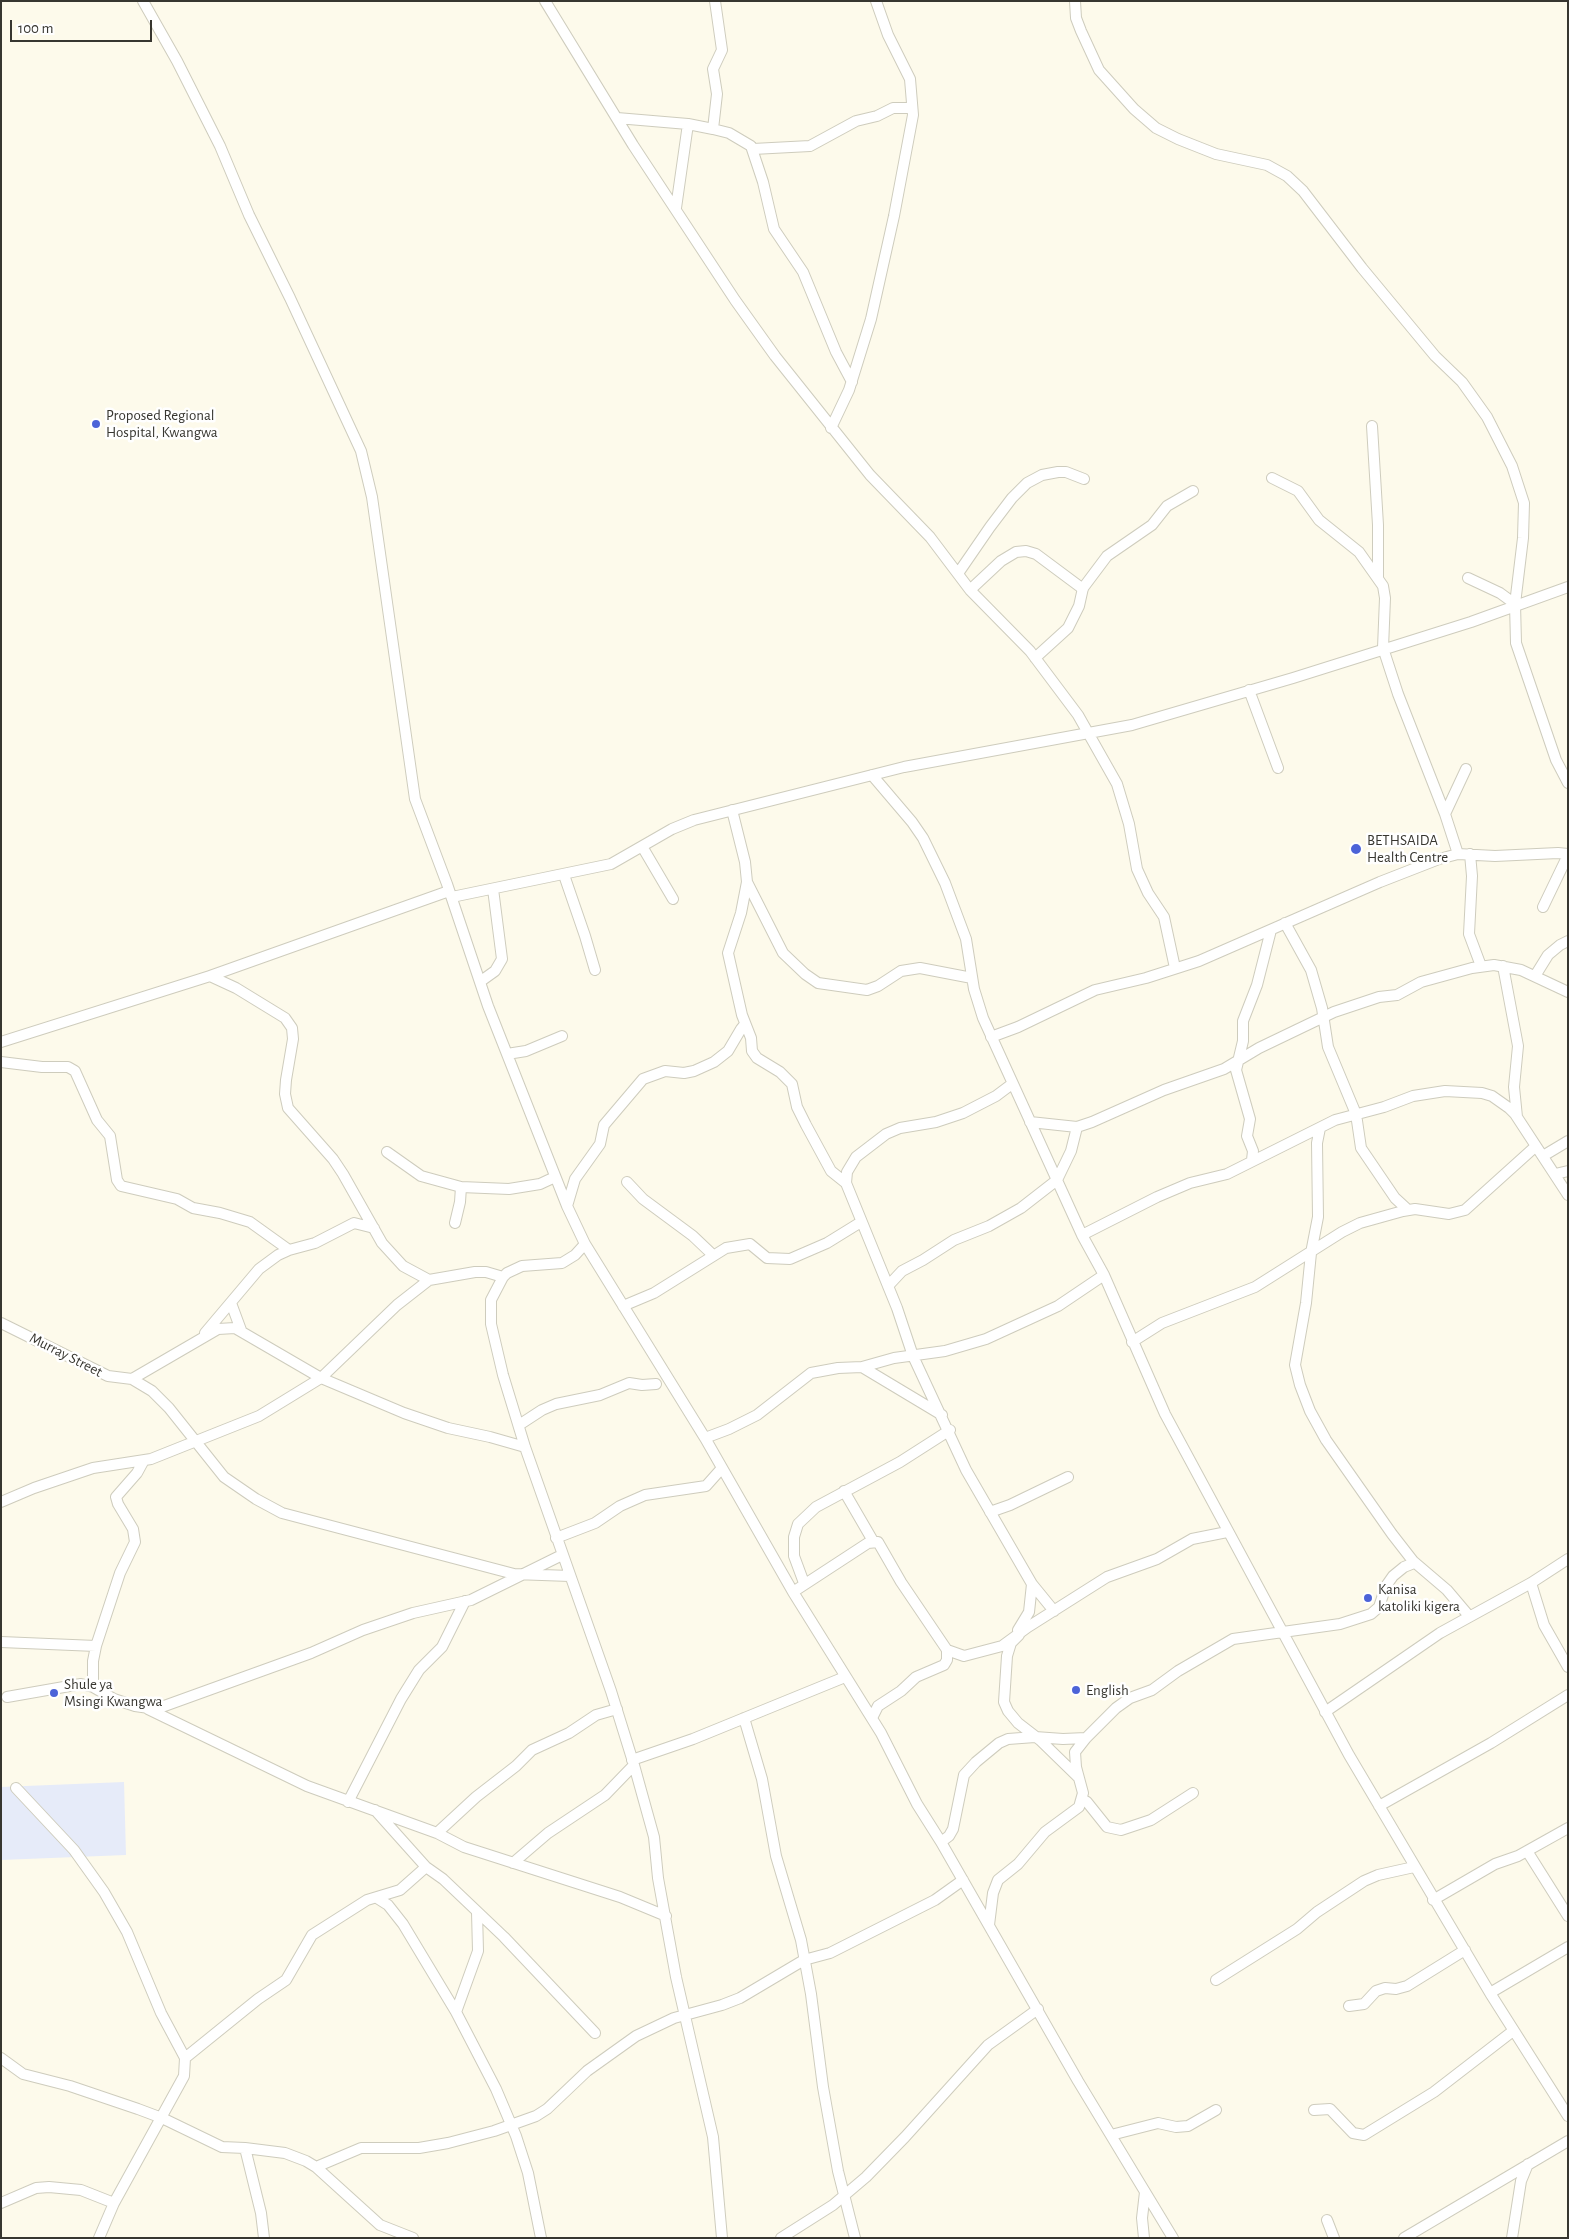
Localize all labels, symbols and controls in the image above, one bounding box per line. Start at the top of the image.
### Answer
scale bar [12,10,155,42]
text: 100 m [18,21,53,36]
place label: Proposed Regional Hospital, Kwangwa [106,406,218,441]
marker: Proposed Regional Hospital, Kwangwa [90,418,102,430]
place label: BETHSAIDA Health Centre [1367,831,1448,866]
marker: BETHSAIDA Health Centre [1349,842,1363,856]
street label: Murray Street [26,1329,106,1381]
place label: Kanisa katoliki kigera [1378,1580,1460,1615]
marker: Kanisa katoliki kigera [1362,1592,1374,1604]
place label: Shule ya Msingi Kwangwa [64,1675,162,1710]
place label: English [1086,1681,1129,1699]
marker: English [1070,1684,1082,1696]
marker: Shule ya Msingi Kwangwa [48,1687,60,1699]

